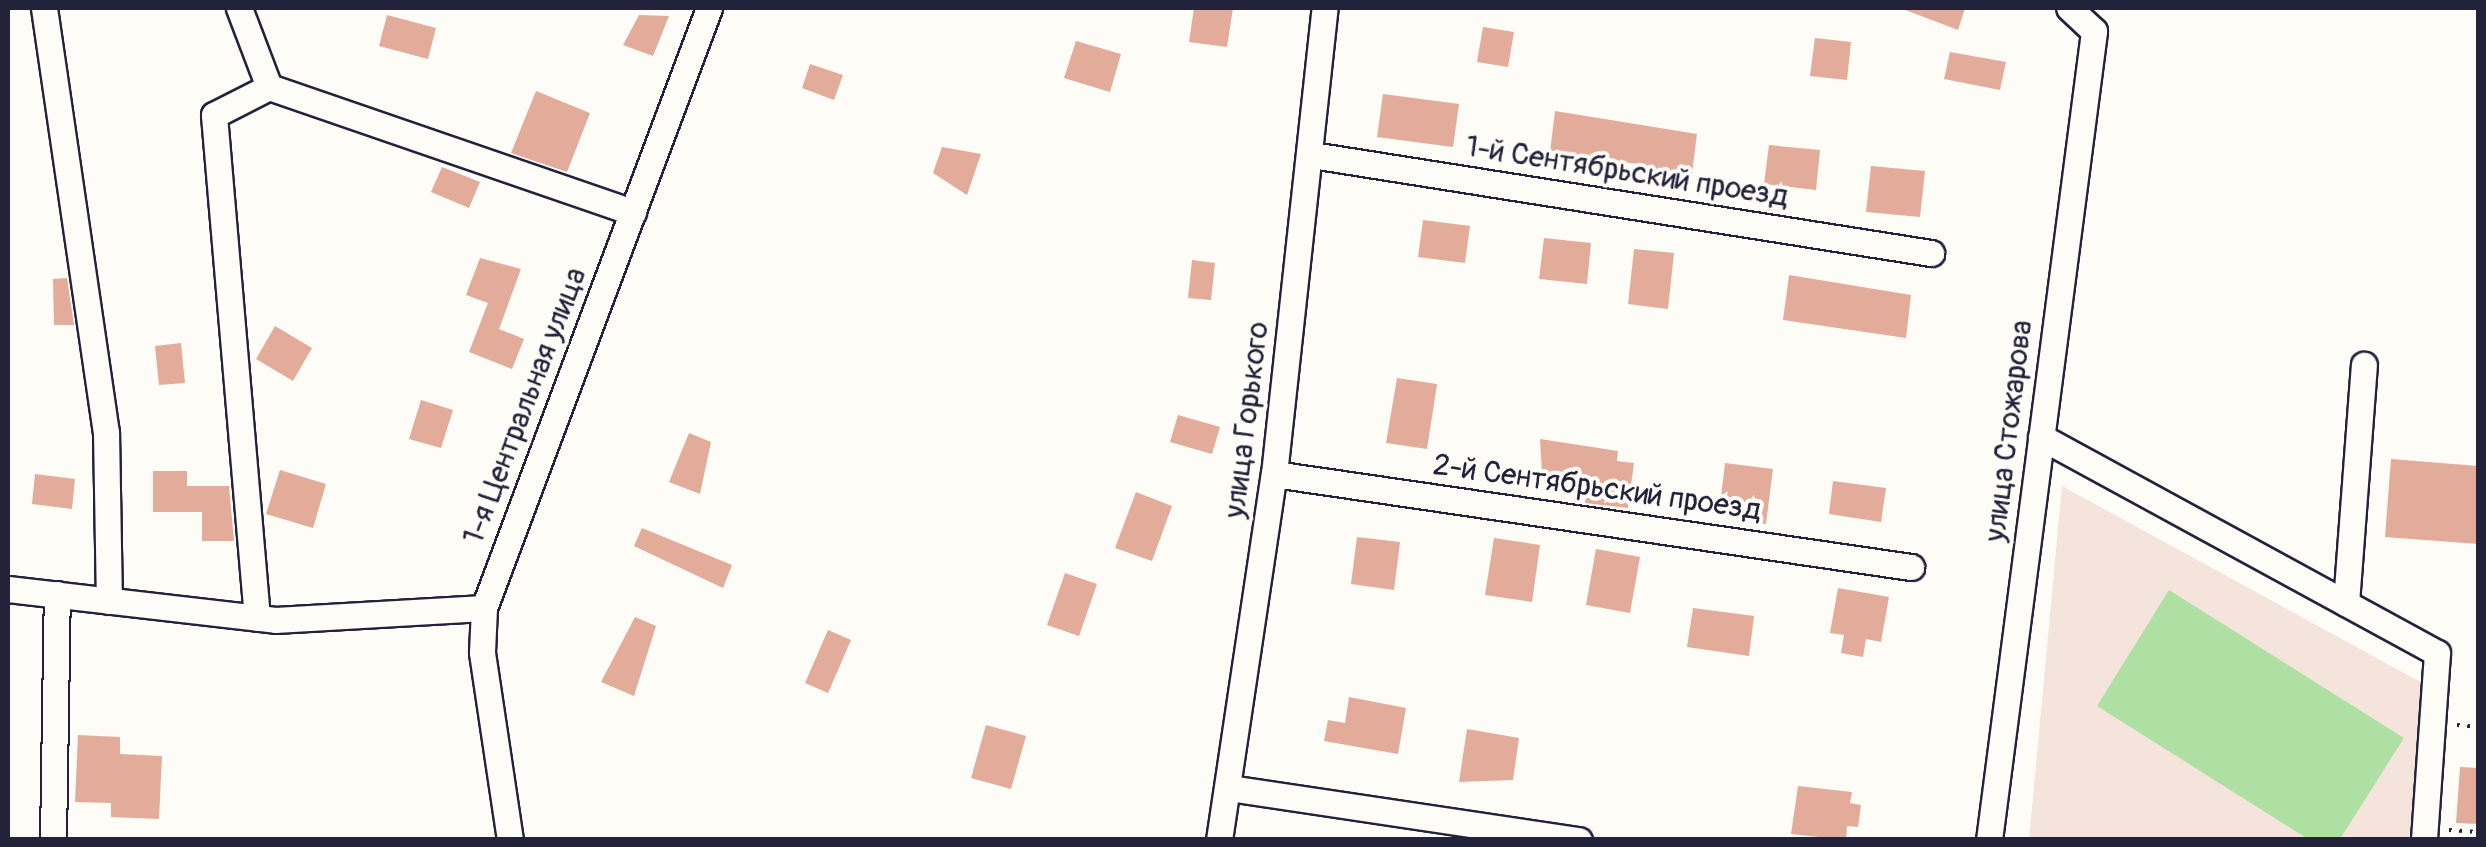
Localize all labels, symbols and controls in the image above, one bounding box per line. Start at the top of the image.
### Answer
street label: 1-й Сентябрьский проезд [1463,129,1791,215]
street label: 1-я Центральная улица [456,263,594,549]
street label: улица Стожарова [1978,318,2040,544]
street label: улица Горького [1217,320,1277,520]
street label: 2-й Сентябрьский проезд [1431,447,1763,529]

